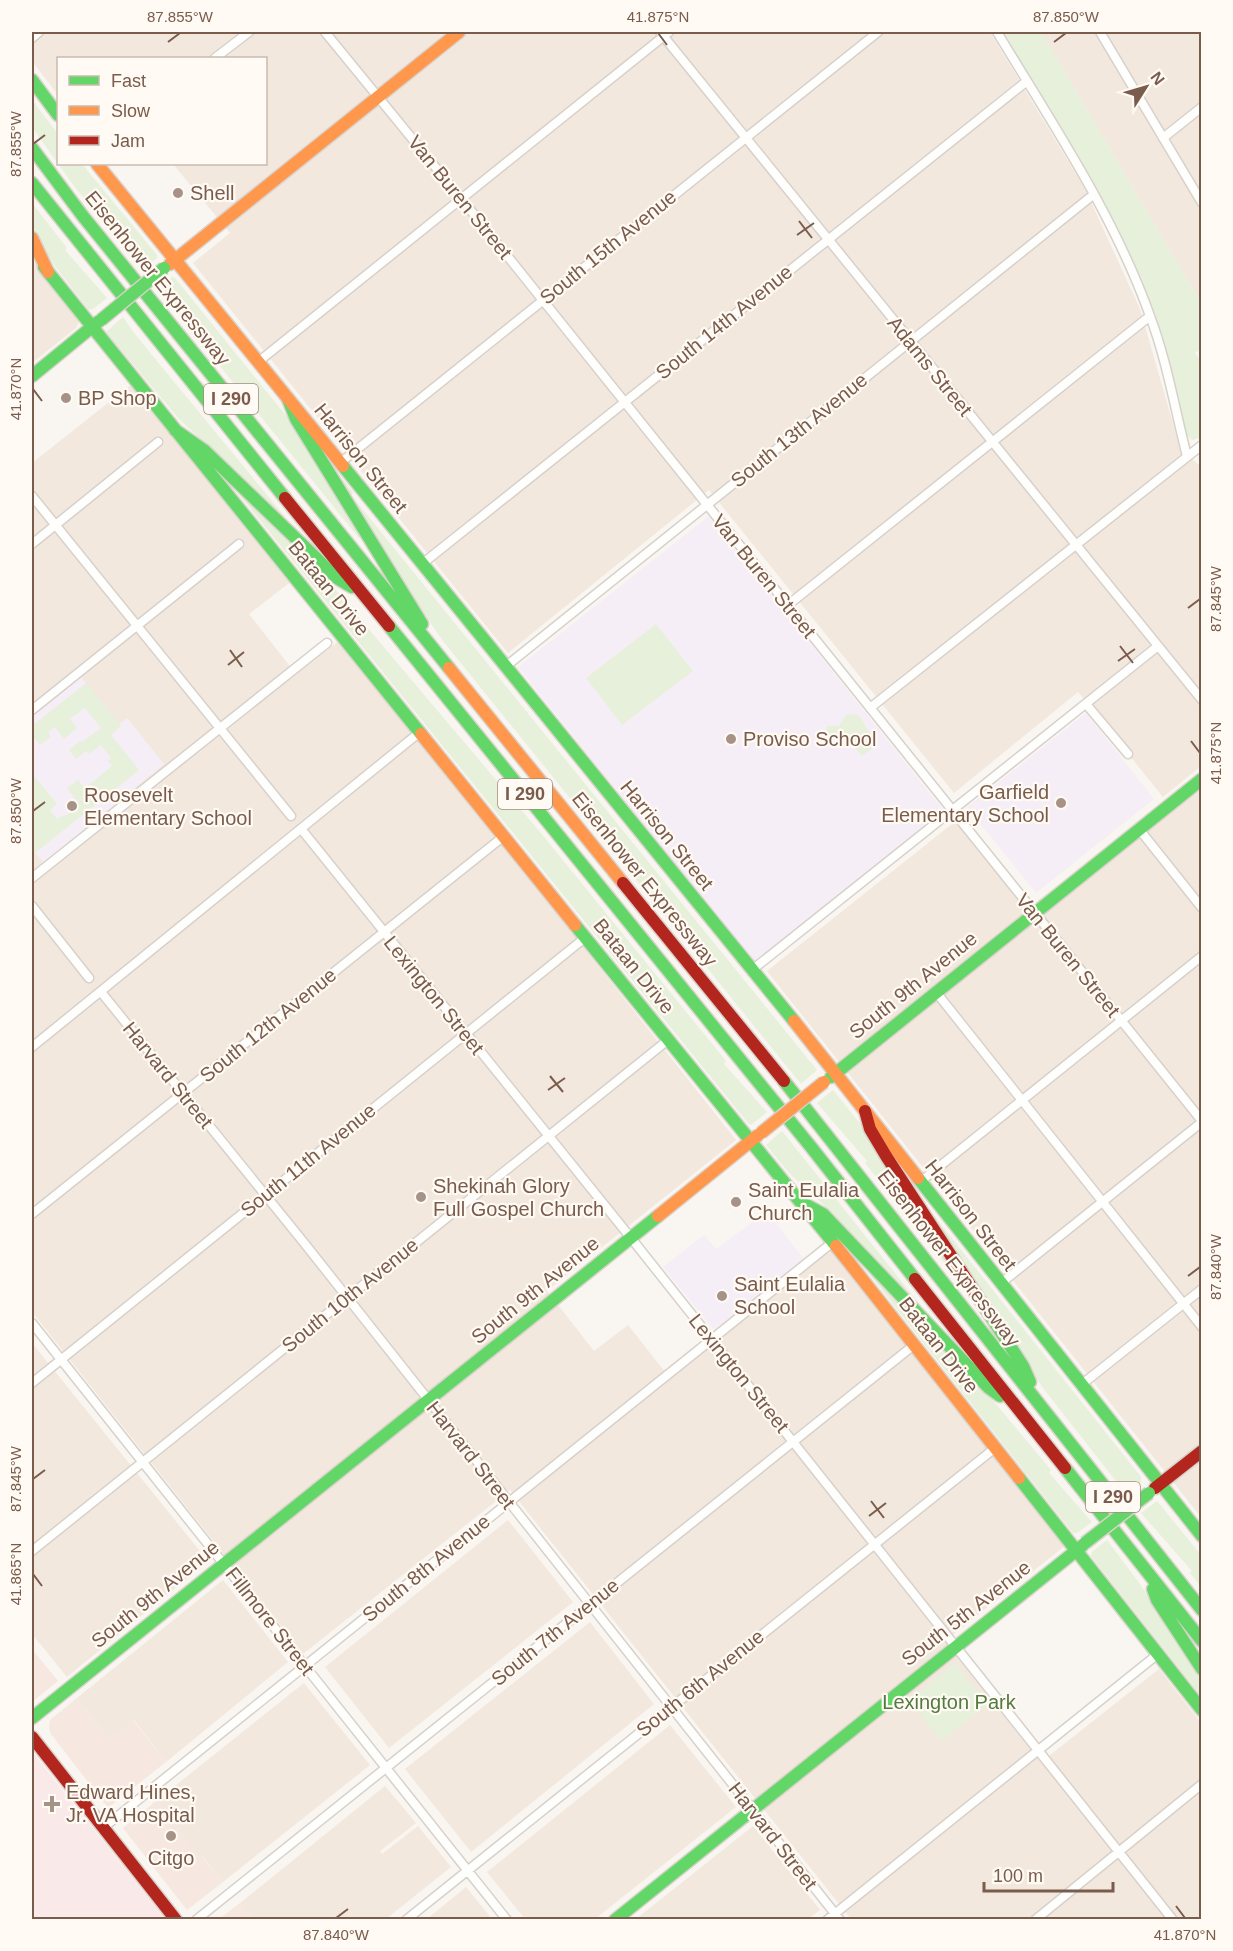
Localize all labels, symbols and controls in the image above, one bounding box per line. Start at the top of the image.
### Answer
text: 87.855°W [147,8,214,25]
text: 41.875°N [627,8,689,25]
text: 87.850°W [1033,8,1100,25]
legend [57,57,267,165]
north arrow [1116,57,1176,117]
text: N [1147,69,1168,88]
text: Fast [111,71,146,91]
text: Slow [111,101,151,121]
text: 87.855°W [7,110,24,177]
text: Jam [111,131,145,151]
street label: Van Buren Street [404,131,517,263]
place label: Shell [190,182,234,204]
street label: South 15th Avenue [536,185,680,309]
street label: Eisenhower Expressway [81,186,235,370]
marker: Shell [171,186,185,200]
street label: South 14th Avenue [652,260,796,384]
street label: Adams Street [883,312,977,420]
text: 41.870°N [7,358,24,420]
street label: South 13th Avenue [727,368,871,492]
road number: I 290 [204,384,258,414]
place label: BP Shop [78,387,157,409]
marker: BP Shop [59,391,73,405]
street label: Harrison Street [310,399,412,518]
street label: Van Buren Street [708,510,821,642]
street label: Bataan Drive [284,536,374,640]
text: 87.845°W [1207,565,1224,632]
text: 41.875°N [1207,722,1224,784]
place label: Proviso School [743,728,876,750]
marker: Proviso School [724,732,738,746]
street label: Harrison Street [616,776,718,895]
text: 87.850°W [7,777,24,844]
road number: I 290 [498,779,552,809]
place label: Garfield Elementary School [881,781,1049,826]
place label: Roosevelt Elementary School [84,784,252,829]
street label: Eisenhower Expressway [568,787,722,971]
marker: Garfield Elementary School [1054,796,1068,810]
marker: Roosevelt Elementary School [65,799,79,813]
street label: Van Buren Street [1012,889,1125,1021]
street label: Bataan Drive [589,914,679,1018]
street label: South 9th Avenue [845,927,981,1043]
street label: Lexington Street [380,931,489,1059]
street label: South 12th Avenue [196,963,340,1087]
street label: Harvard Street [119,1018,218,1133]
street label: South 11th Avenue [236,1099,380,1221]
street label: Harrison Street [921,1155,1021,1275]
street label: Eisenhower Expressway [873,1165,1025,1351]
place label: Shekinah Glory Full Gospel Church [433,1175,604,1220]
place label: Saint Eulalia Church [748,1179,860,1224]
marker: Shekinah Glory Full Gospel Church [414,1190,428,1204]
marker: Saint Eulalia Church [729,1195,743,1209]
street label: South 9th Avenue [467,1232,603,1348]
street label: South 10th Avenue [278,1233,422,1357]
text: 87.840°W [1207,1233,1224,1300]
place label: Saint Eulalia School [734,1273,846,1318]
marker: Saint Eulalia School [715,1289,729,1303]
street label: Bataan Drive [895,1293,983,1397]
street label: Lexington Street [685,1309,794,1437]
street label: Harvard Street [422,1397,520,1513]
text: 87.845°W [7,1445,24,1512]
road number: I 290 [1086,1482,1140,1512]
street label: South 8th Avenue [358,1510,494,1626]
street label: South 9th Avenue [87,1536,223,1652]
text: 41.865°N [7,1543,24,1605]
street label: South 5th Avenue [897,1556,1035,1670]
street label: Fillmore Street [221,1563,319,1679]
street label: South 7th Avenue [487,1574,623,1690]
street label: South 6th Avenue [632,1625,768,1741]
park label: Lexington Park [882,1691,1017,1713]
street label: Harvard Street [724,1778,822,1894]
place label: Edward Hines, Jr. VA Hospital [66,1781,196,1826]
marker: Edward Hines, Jr. VA Hospital [43,1795,61,1813]
marker: Citgo [164,1829,178,1843]
place label: Citgo [148,1847,194,1869]
scale bar [984,1855,1113,1893]
text: 100 m [993,1866,1043,1886]
text: 87.840°W [303,1926,370,1943]
text: 41.870°N [1154,1926,1216,1943]

